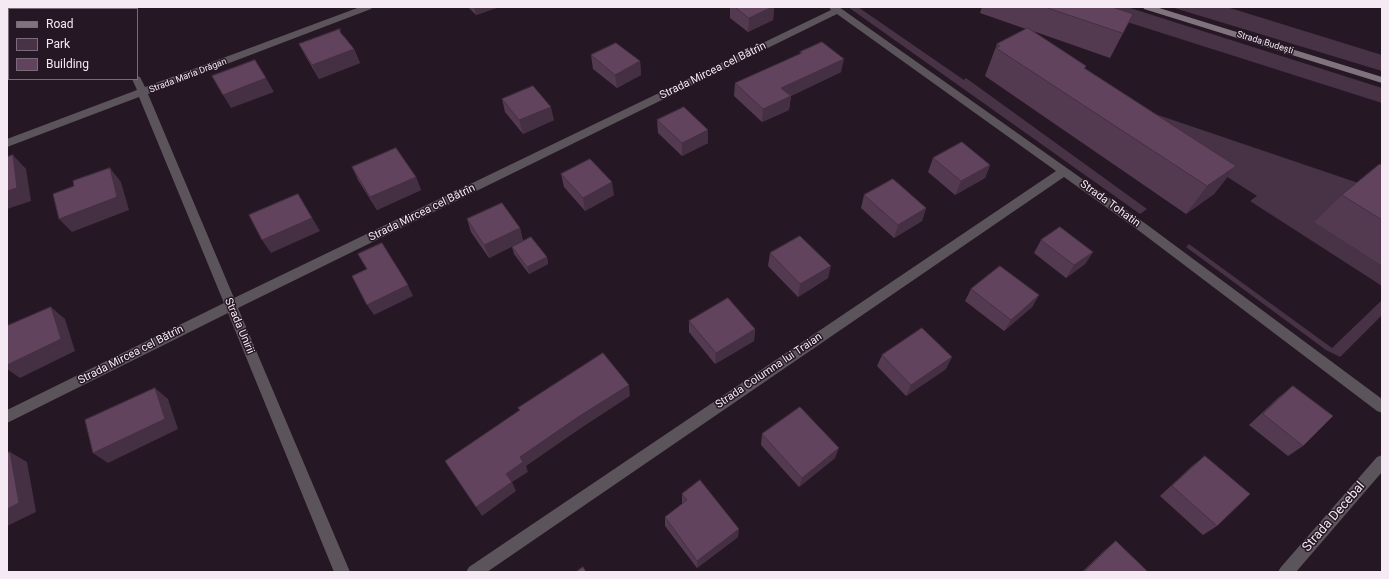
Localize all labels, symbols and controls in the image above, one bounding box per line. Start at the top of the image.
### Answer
legend [8,8,138,80]
text: Road [46,17,74,31]
street label: Strada Budești [1235,29,1295,57]
text: Park [46,37,70,51]
street label: Strada Mircea cel Bătrîn [658,39,768,103]
street label: Strada Maria Drăgan [148,56,228,96]
text: Building [46,57,89,71]
street label: Strada Tohatin [1077,178,1143,230]
street label: Strada Mircea cel Bătrîn [367,181,477,245]
street label: Strada Unirii [221,296,257,356]
street label: Strada Mircea cel Bătrîn [76,323,186,387]
street label: Strada Columna lui Traian [713,330,825,412]
street label: Strada Decebal [1299,479,1369,555]

